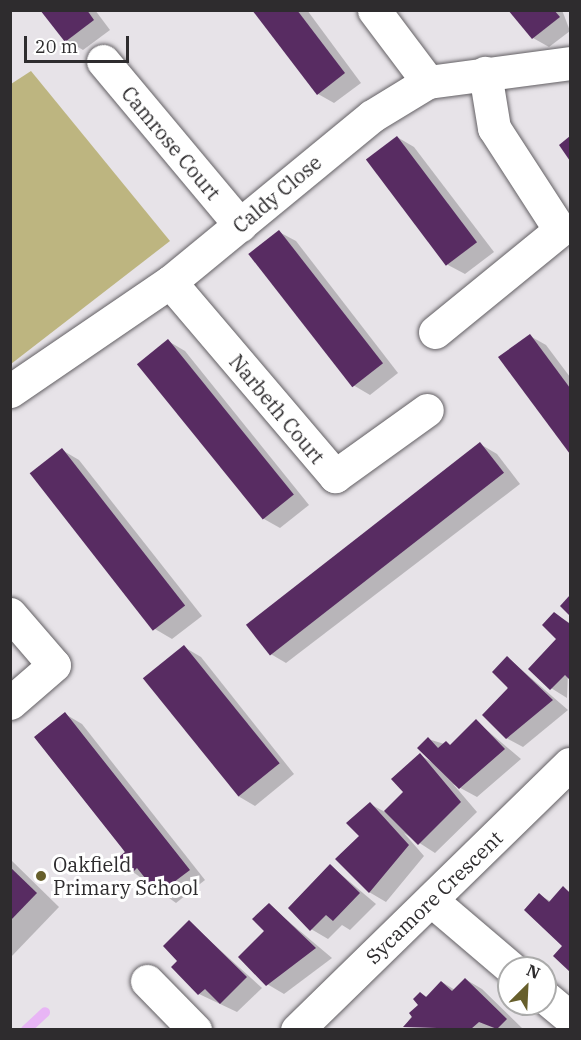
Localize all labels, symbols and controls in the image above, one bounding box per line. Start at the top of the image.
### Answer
scale bar [27,24,132,62]
text: 20 m [35,35,78,58]
street label: Camrose Court [117,81,225,205]
street label: Caldy Close [228,150,326,238]
street label: Narbeth Court [224,350,330,468]
street label: Sycamore Crescent [361,826,507,968]
place label: Oakfield Primary School [53,852,199,899]
marker: Oakfield Primary School [34,869,48,883]
north arrow [497,956,557,1016]
text: N [524,960,543,983]

